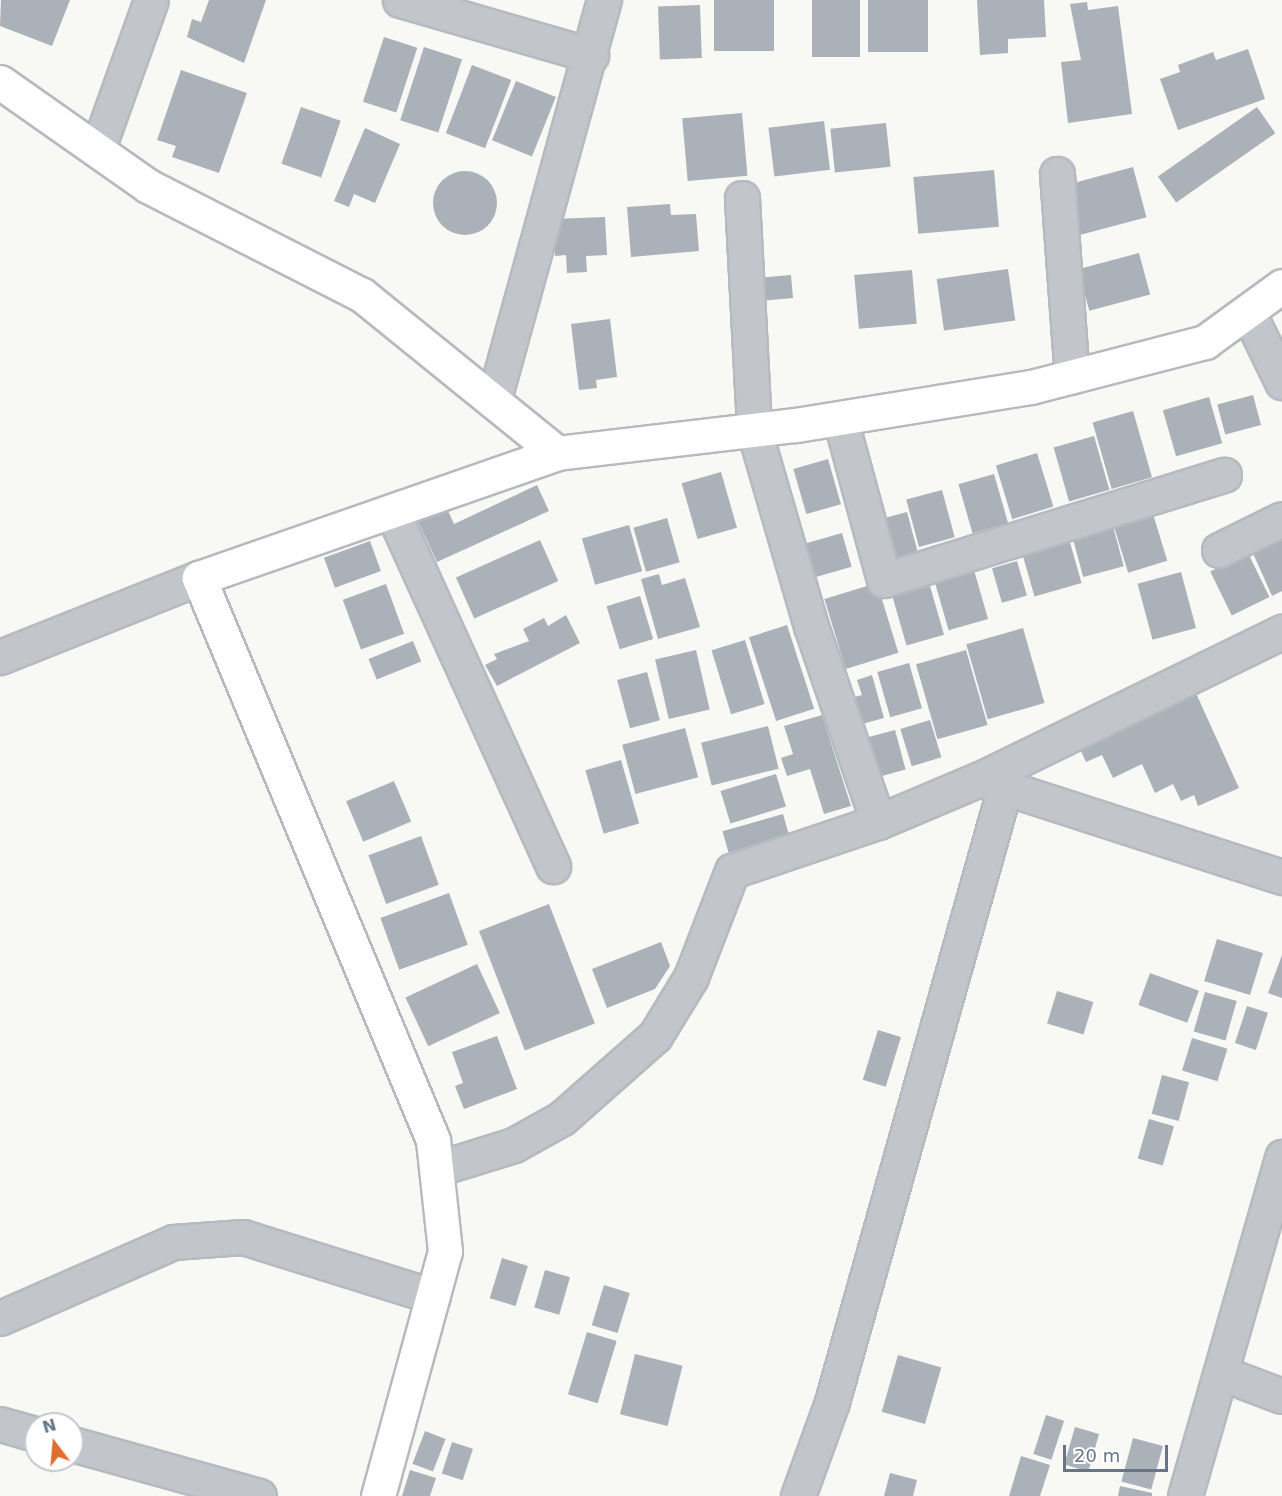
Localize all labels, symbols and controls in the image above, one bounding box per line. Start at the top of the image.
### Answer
north arrow [24,1412,84,1472]
text: N [40,1415,58,1437]
scale bar [1066,1433,1171,1471]
text: 20 m [1074,1445,1120,1466]

